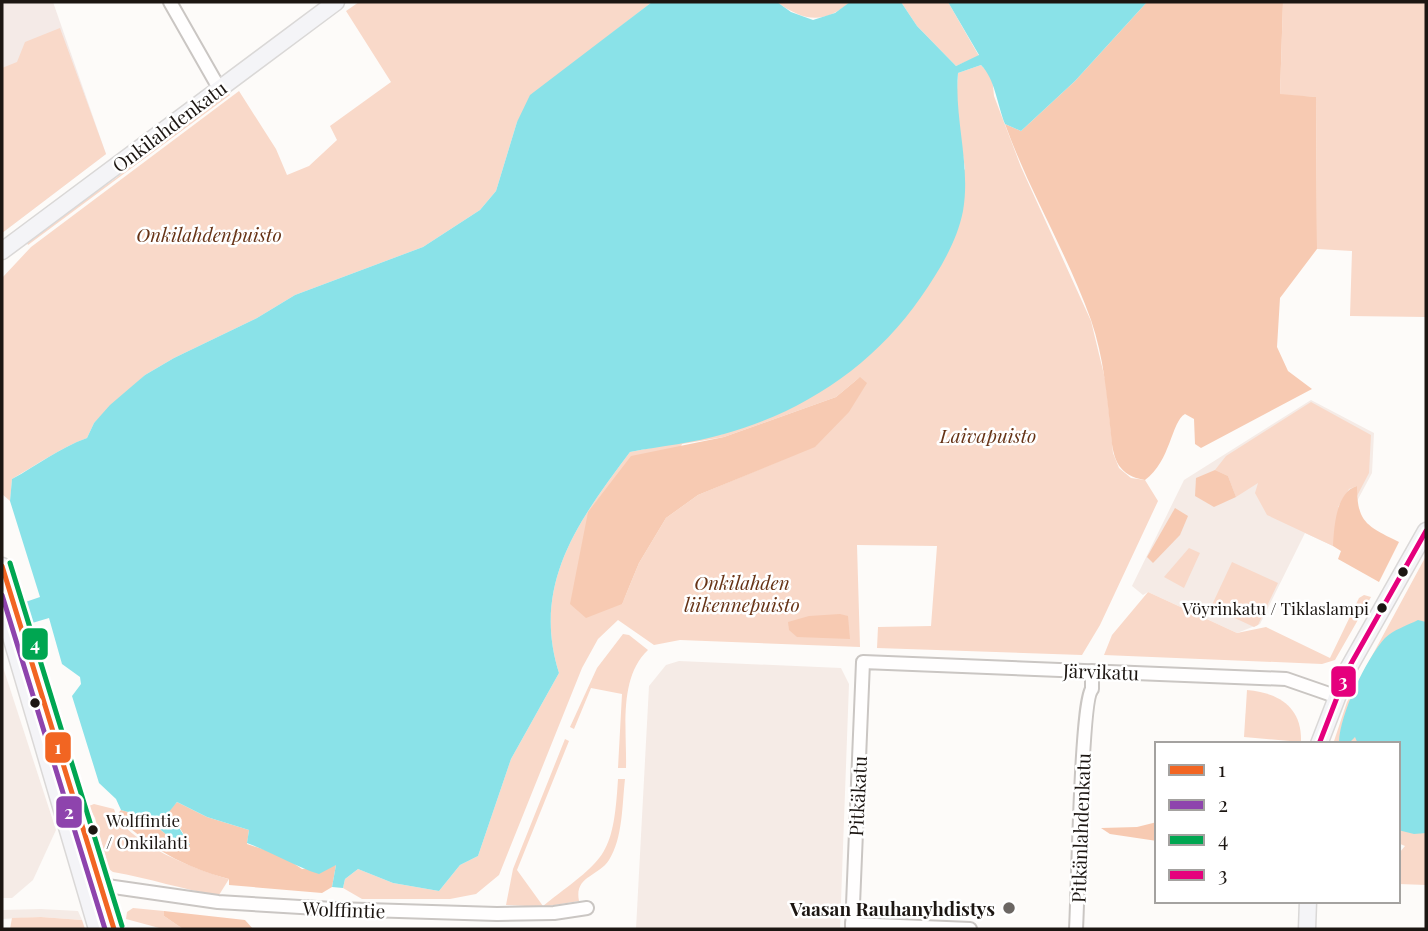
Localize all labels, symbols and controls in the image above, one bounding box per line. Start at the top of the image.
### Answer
street label: Onkilahdenkatu [106,74,232,178]
park label: Onkilahdenpuisto [136,221,282,247]
park label: Laivapuisto [939,422,1036,448]
unlabelled marker [1396,565,1410,579]
park label: Onkilahden liikennepuisto [684,569,800,617]
place label: Vöyrinkatu / Tiklaslampi [1181,597,1369,619]
marker: Vöyrinkatu / Tiklaslampi [1375,601,1389,615]
line badge: 4 [21,627,49,661]
text: 4 [30,630,40,656]
street label: Järvikatu [1062,657,1139,685]
line badge: 3 [1330,665,1357,698]
text: 3 [1338,667,1348,693]
unlabelled marker [28,696,42,710]
line badge: 1 [44,731,72,764]
text: 1 [54,733,62,759]
legend [1155,742,1400,903]
street label: Pitkänlahdenkatu [1064,753,1096,903]
text: 1 [1218,754,1226,782]
street label: Pitkäkatu [842,755,872,837]
text: 2 [1218,789,1228,817]
line badge: 2 [55,795,83,829]
text: 2 [64,798,74,824]
place label: Wolffintie / Onkilahti [105,809,188,853]
marker: Wolffintie / Onkilahti [86,823,100,837]
text: 4 [1218,824,1228,852]
text: 3 [1218,859,1227,887]
street label: Wolffintie [301,895,386,923]
place label: Vaasan Rauhanyhdistys [789,895,995,921]
marker: Vaasan Rauhanyhdistys [1001,900,1017,916]

